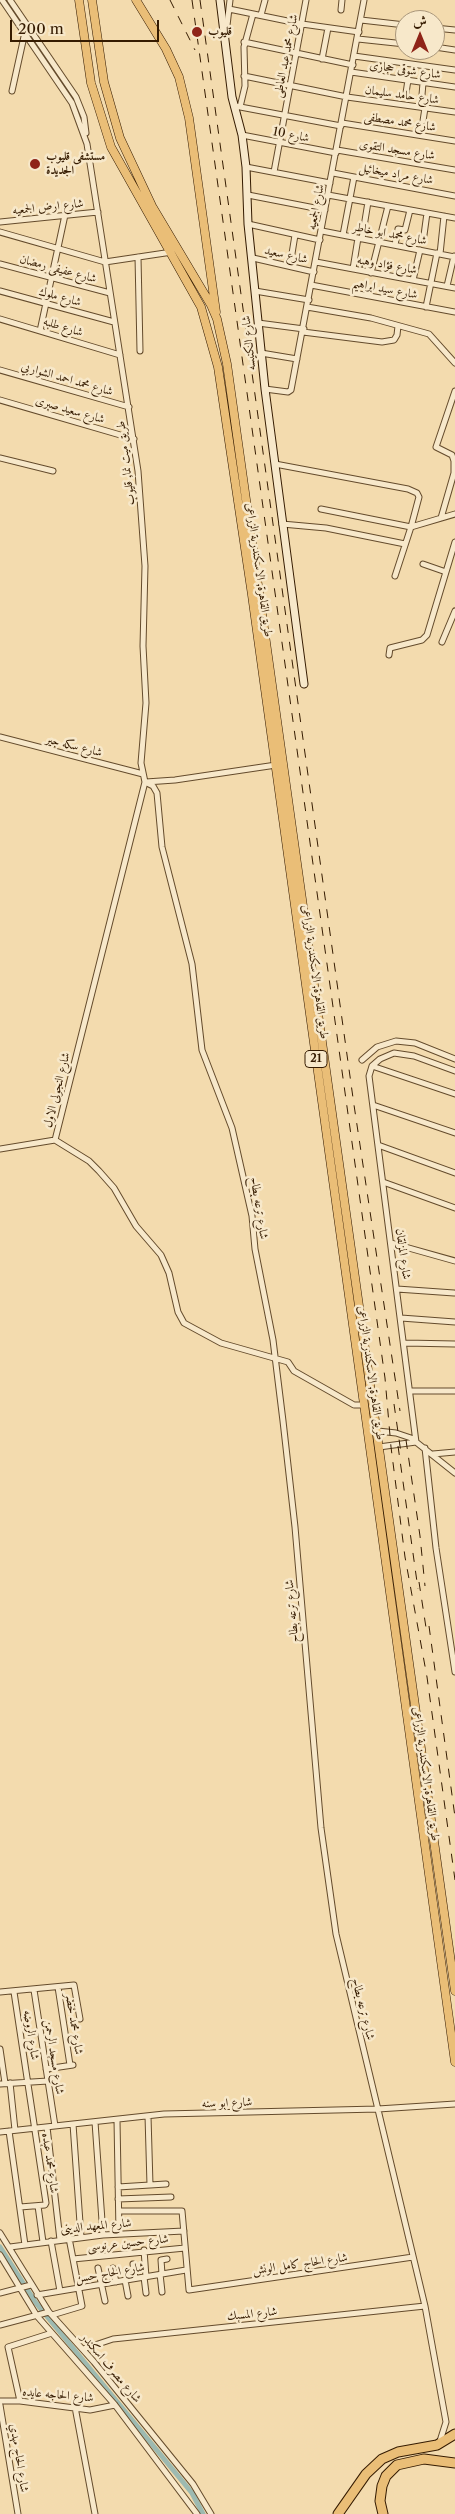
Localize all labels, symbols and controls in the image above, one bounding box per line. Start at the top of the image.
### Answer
scale bar [12,10,161,42]
north arrow [395,10,445,60]
text: ش [413,12,427,30]
street label: شارع محمد عبد العاطى [271,13,301,99]
text: 200 m [18,19,64,38]
marker: قليوب [190,25,204,39]
place label: قليوب [208,25,232,39]
street label: شارع شوقى حجازى [368,58,442,82]
street label: شارع حامد سليمان [364,83,440,107]
street label: شارع محمد مصطفى [363,109,437,135]
street label: شارع 10 [272,124,310,146]
street label: شارع مسجد التقوى [358,137,436,163]
place label: مستشفى قليوب الجديدة [46,150,105,178]
marker: مستشفى قليوب الجديدة [28,157,42,171]
street label: شارع مراد ميخائيل [358,160,434,188]
street label: شارع الجمعيه [305,183,327,231]
street label: شارع ارض الجمعيه [12,196,84,218]
street label: شارع محمد ابو خاطر [352,220,428,248]
street label: شارع سعيد [263,243,309,267]
street label: شارع عفيفى رمضان [18,252,98,286]
street label: شارع فؤاد وهبه [356,253,418,277]
street label: شارع سيد ابراهيم [351,276,419,302]
street label: شارع ملوك [37,284,83,310]
street label: شارع طلبه [41,314,85,340]
street label: شارع الكنيسه [239,315,259,371]
street label: شارع محمد احمد الشواربي [19,359,115,399]
street label: شارع سعيد صبرى [34,393,106,427]
street label: طريق ميت نما, قليوب [114,420,138,506]
street label: طريق القاهرة, الاسكندرية الزراعى [242,502,276,638]
street label: شارع سكه جير [44,732,104,760]
street label: طريق القاهرة, الاسكندرية الزراعى [298,904,332,1040]
road number: 21 [305,1050,327,1068]
street label: شارع النجولى الاول [41,1051,73,1129]
street label: شارع ترعه بطاح [247,1176,271,1240]
street label: شارع المزلقان [392,1228,414,1280]
street label: طريق القاهرة, الاسكندرية الزراعى [354,1305,388,1441]
street label: شارع ترعه بطاح [282,1579,302,1643]
street label: طريق القاهرة, الاسكندرية الزراعى [409,1706,443,1842]
street label: شارع ترعه بطاح [348,1977,378,2041]
street label: شارع محمد خضر [62,1992,86,2056]
street label: شارع الروضه [20,2009,42,2061]
street label: شارع مسجد الرحمن [41,2019,67,2095]
street label: شارع ابو سنه [201,2095,253,2111]
street label: شارع محمد عبده [39,2132,61,2194]
street label: شارع المعهد الدينى [60,2216,132,2236]
street label: شارع حسين عرنوسى [87,2232,169,2254]
street label: شارع الحاج كامل الونش [251,2250,349,2278]
street label: شارع الحاج حسن [74,2260,146,2286]
street label: شارع المسبك [226,2304,278,2324]
street label: شارع مصرف اسكندر [78,2330,144,2406]
street label: شارع الحاجه عايده [22,2385,94,2405]
street label: شارع الحاج مهدي [6,2423,32,2493]

